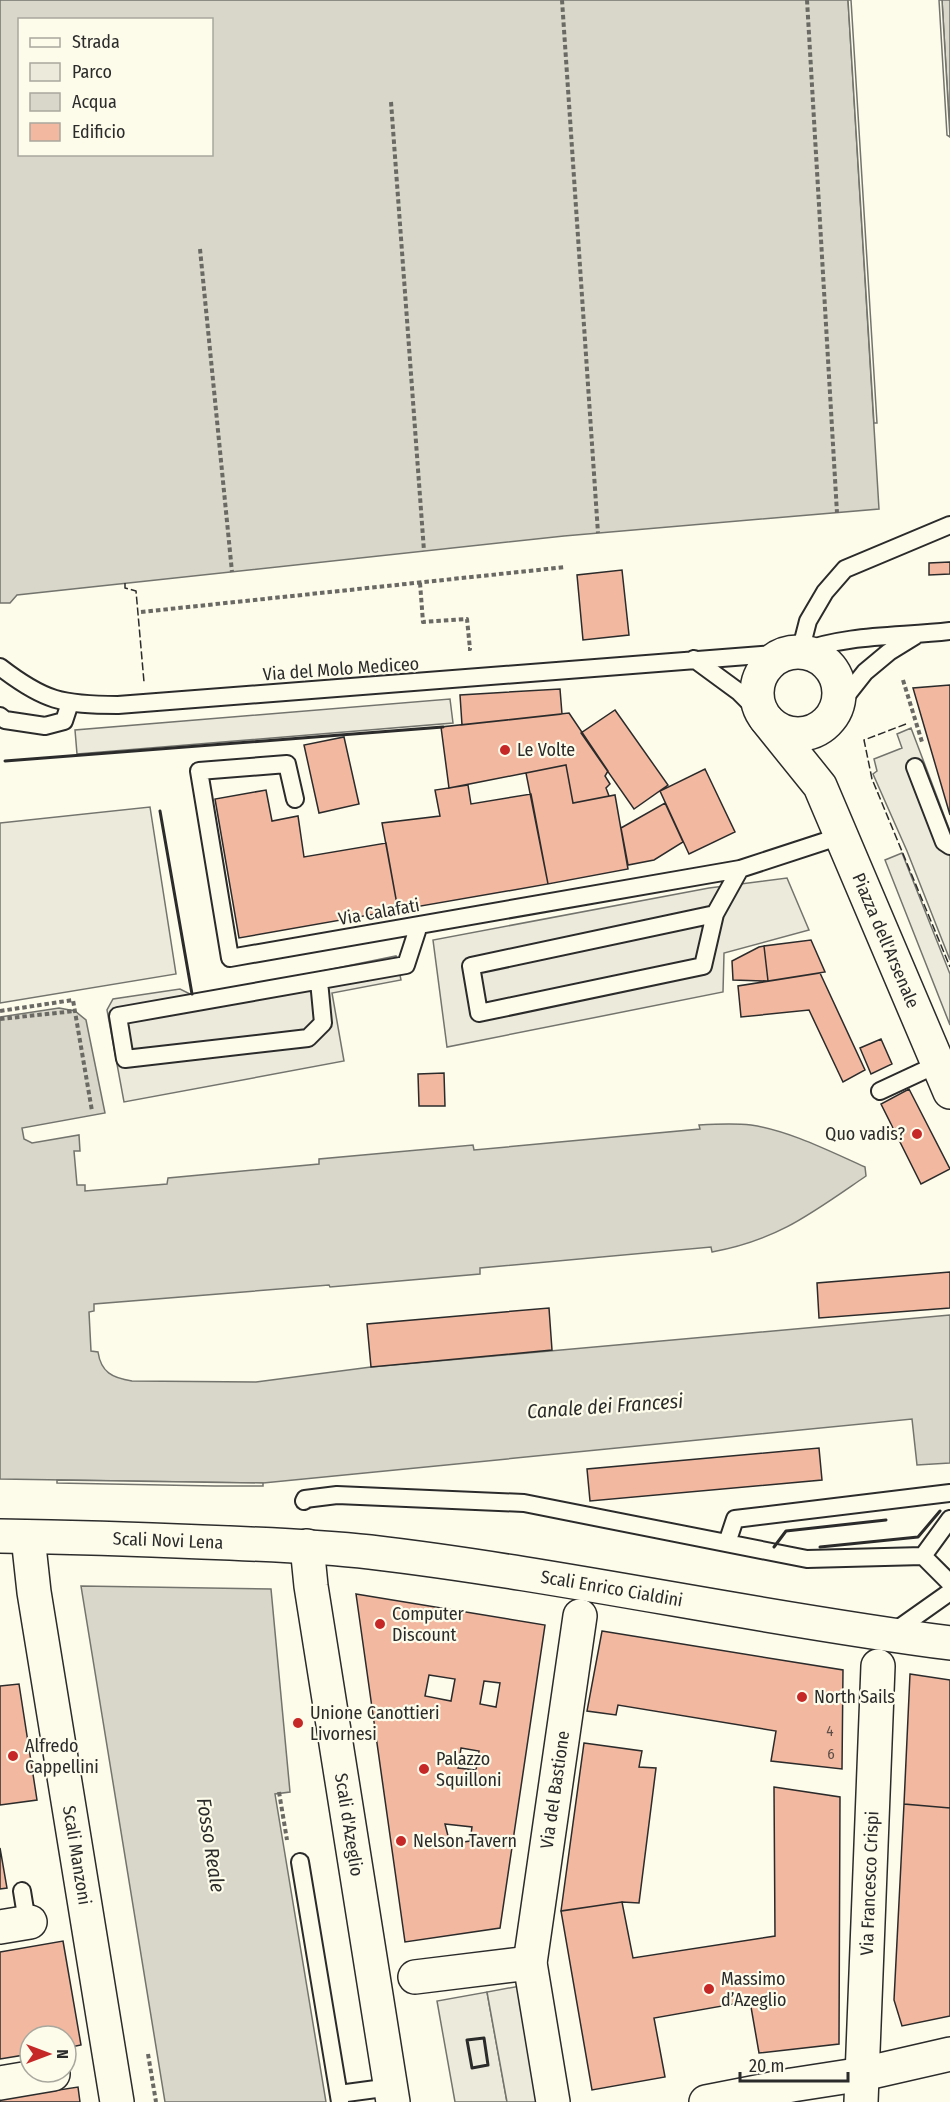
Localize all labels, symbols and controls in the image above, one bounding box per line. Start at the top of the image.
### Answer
legend [18,18,213,156]
text: Strada [72,31,120,53]
text: Parco [72,61,112,83]
text: Acqua [72,91,117,113]
text: Edificio [72,121,125,143]
street label: Via del Molo Mediceo [262,653,420,685]
place label: Le Volte [517,739,575,761]
marker: Le Volte [498,743,512,757]
street label: Piazza dell'Arsenale [847,870,924,1012]
street label: Via Calafati [337,894,421,930]
place label: Quo vadis? [825,1123,905,1145]
marker: Quo vadis? [910,1127,924,1141]
water label: Canale dei Francesi [526,1389,684,1423]
street label: Scali Novi Lena [112,1528,224,1554]
street label: Scali Enrico Cialdini [539,1566,684,1612]
place label: Computer Discount [392,1603,465,1646]
marker: Computer Discount [373,1617,387,1631]
place label: North Sails [814,1686,895,1708]
marker: North Sails [795,1690,809,1704]
place label: Unione Canottieri Livornesi [310,1702,439,1745]
marker: Unione Canottieri Livornesi [291,1716,305,1730]
house number: 4 [826,1722,834,1740]
street label: Via del Bastione [536,1729,574,1850]
place label: Alfredo Cappellini [25,1735,99,1778]
house number: 6 [827,1745,835,1763]
place label: Palazzo Squilloni [436,1748,501,1791]
marker: Alfredo Cappellini [6,1749,20,1763]
marker: Palazzo Squilloni [417,1762,431,1776]
street label: Scali d'Azeglio [330,1772,368,1878]
water label: Fosso Reale [192,1796,230,1894]
street label: Scali Manzoni [58,1804,96,1906]
street label: Via Francesco Crispi [856,1810,883,1956]
place label: Nelson Tavern [413,1830,517,1852]
marker: Nelson Tavern [394,1834,408,1848]
place label: Massimo d’Azeglio [721,1968,787,2011]
marker: Massimo d’Azeglio [702,1982,716,1996]
north arrow [18,2024,78,2084]
scale bar [740,2045,848,2083]
text: N [53,2049,72,2059]
text: 20 m [749,2055,784,2077]

